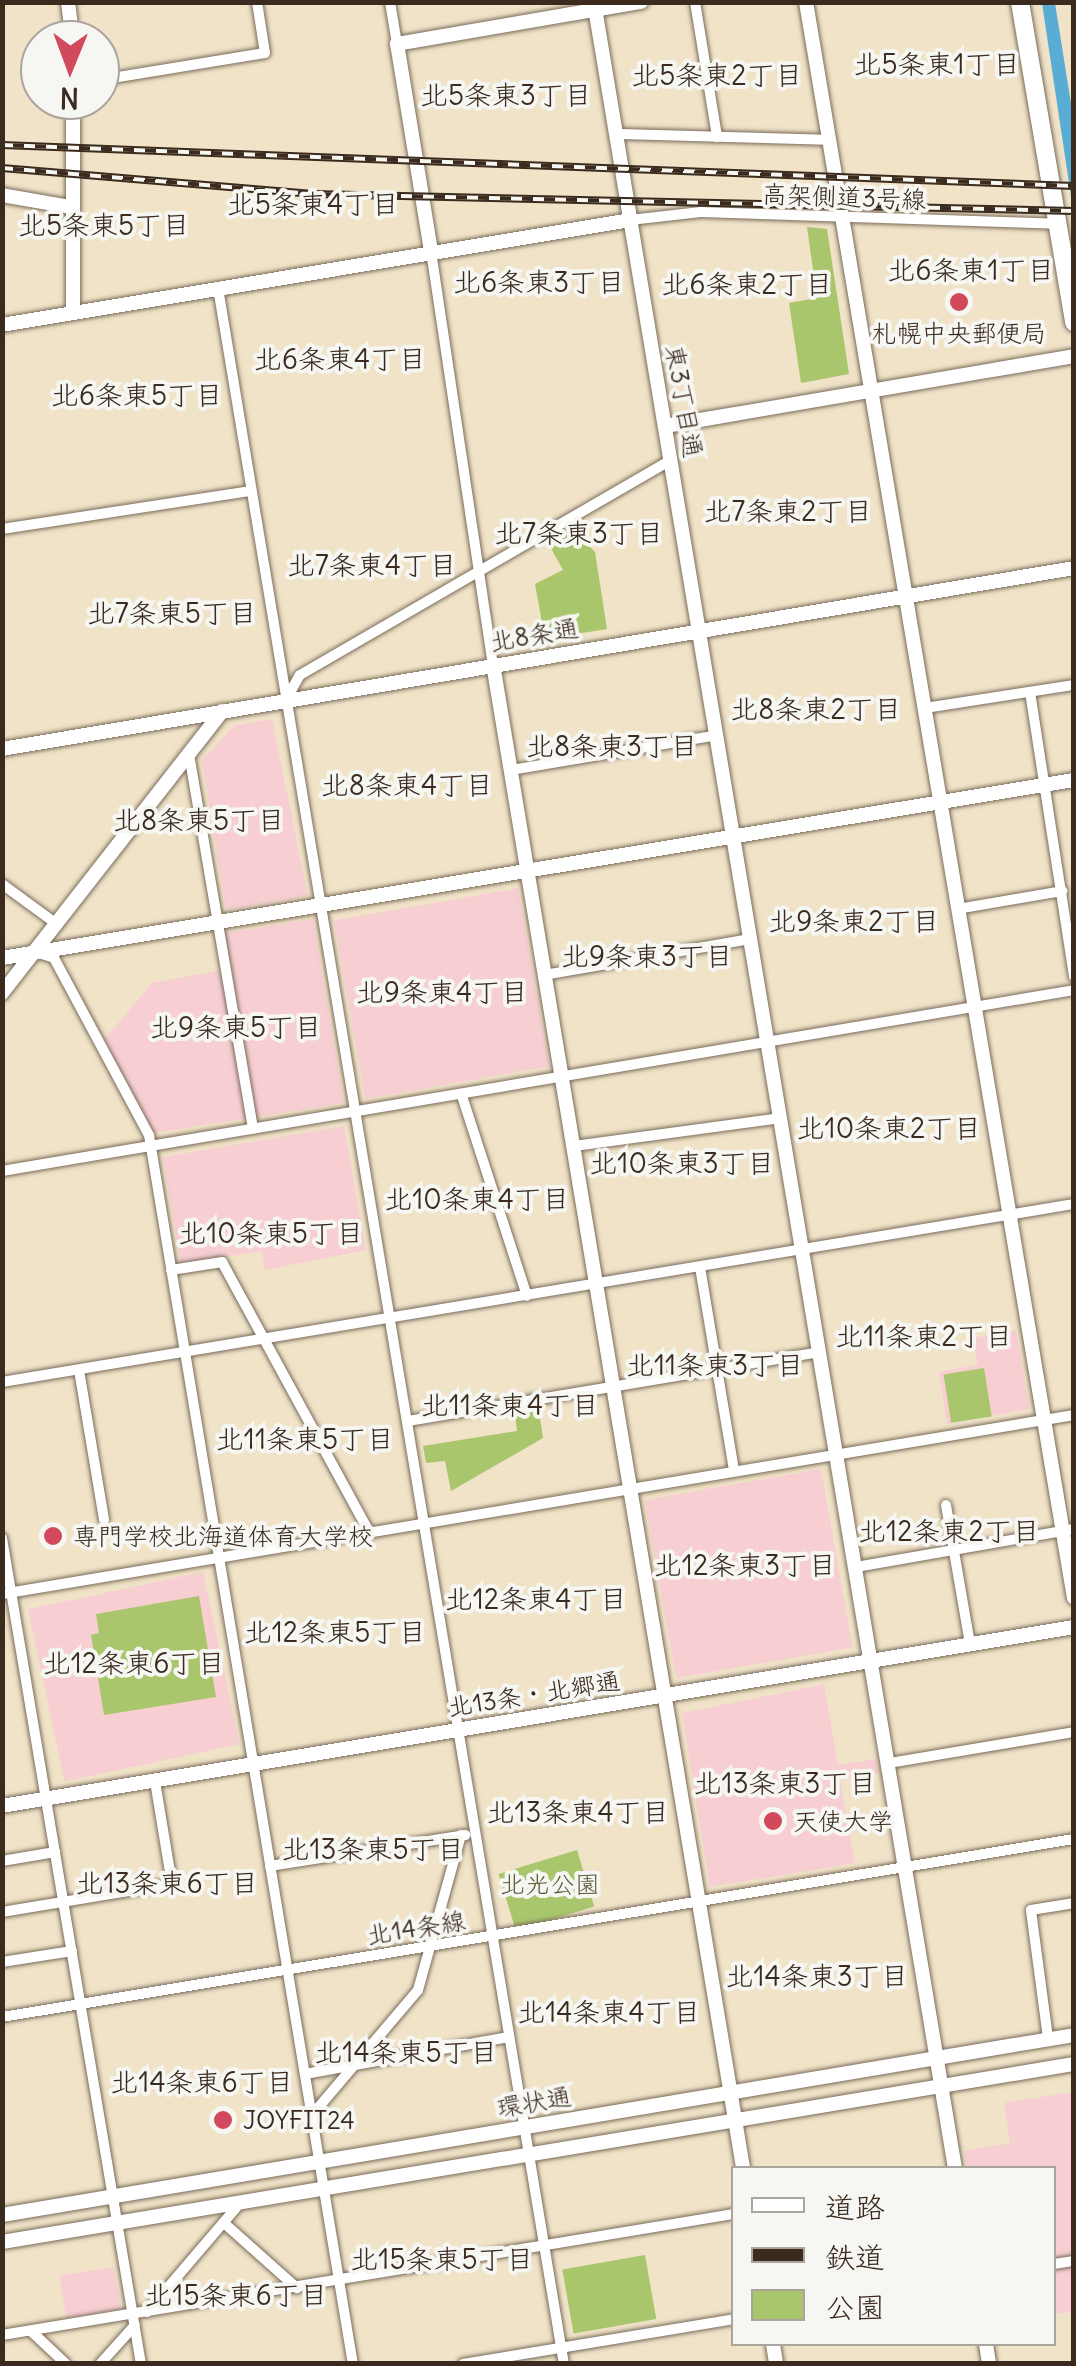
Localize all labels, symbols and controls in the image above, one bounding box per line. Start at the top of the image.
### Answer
north arrow [20,20,120,120]
district label: 北5条東1丁目 [853,47,1021,81]
district label: 北5条東2丁目 [631,58,803,92]
district label: 北5条東3丁目 [420,78,592,112]
text: N [60,80,80,116]
street label: 高架側道3号線 [761,179,927,215]
district label: 北5条東4丁目 [227,187,399,221]
district label: 北5条東5丁目 [18,208,190,242]
district label: 北6条東1丁目 [887,253,1055,287]
district label: 北6条東3丁目 [453,265,625,299]
district label: 北6条東2丁目 [661,267,833,301]
marker: 札幌中央郵便局 [948,291,970,313]
place label: 札幌中央郵便局 [872,318,1046,348]
district label: 北6条東4丁目 [254,342,426,376]
street label: 東3丁目通 [659,342,709,460]
district label: 北6条東5丁目 [51,378,223,412]
district label: 北7条東2丁目 [703,494,873,528]
district label: 北7条東3丁目 [494,516,664,550]
district label: 北7条東4丁目 [287,548,457,582]
district label: 北7条東5丁目 [87,596,257,630]
street label: 北8条通 [487,612,581,658]
district label: 北8条東2丁目 [730,692,902,726]
district label: 北8条東3丁目 [526,729,698,763]
district label: 北8条東4丁目 [321,768,493,802]
district label: 北8条東5丁目 [113,803,285,837]
district label: 北9条東2丁目 [768,904,940,938]
district label: 北9条東3丁目 [561,939,733,973]
district label: 北9条東4丁目 [356,975,528,1009]
district label: 北9条東5丁目 [150,1010,322,1044]
district label: 北10条東2丁目 [797,1111,981,1145]
district label: 北10条東3丁目 [589,1146,775,1180]
district label: 北10条東4丁目 [384,1182,570,1216]
district label: 北10条東5丁目 [178,1216,364,1250]
district label: 北11条東2丁目 [835,1319,1013,1353]
district label: 北11条東3丁目 [626,1348,804,1382]
district label: 北11条東4丁目 [421,1388,599,1422]
district label: 北11条東5丁目 [216,1422,394,1456]
district label: 北12条東2丁目 [858,1514,1040,1548]
place label: 専門学校北海道体育大学校 [73,1521,373,1551]
marker: 専門学校北海道体育大学校 [42,1525,64,1547]
district label: 北12条東3丁目 [654,1548,836,1582]
district label: 北12条東4丁目 [445,1582,627,1616]
district label: 北12条東5丁目 [244,1615,426,1649]
district label: 北12条東6丁目 [43,1646,225,1680]
street label: 北13条・北郷通 [446,1666,622,1722]
district label: 北13条東3丁目 [694,1766,876,1800]
district label: 北13条東4丁目 [486,1795,670,1829]
place label: 天使大学 [793,1806,893,1836]
marker: 天使大学 [762,1810,784,1832]
district label: 北13条東5丁目 [281,1832,465,1866]
district label: 北13条東6丁目 [75,1866,259,1900]
park label: 北光公園 [500,1869,600,1899]
street label: 北14条線 [365,1905,467,1951]
district label: 北14条東3丁目 [725,1959,909,1993]
district label: 北14条東4丁目 [517,1995,701,2029]
district label: 北14条東5丁目 [314,2035,498,2069]
district label: 北14条東6丁目 [110,2065,294,2099]
street label: 環状通 [494,2081,574,2123]
place label: JOYFIT24 [243,2105,355,2135]
marker: JOYFIT24 [212,2109,234,2131]
legend [731,2166,1056,2346]
text: 道路 [825,2188,885,2226]
text: 鉄道 [825,2238,885,2276]
district label: 北15条東5丁目 [350,2242,534,2276]
district label: 北15条東6丁目 [144,2278,328,2312]
text: 公園 [825,2288,885,2326]

